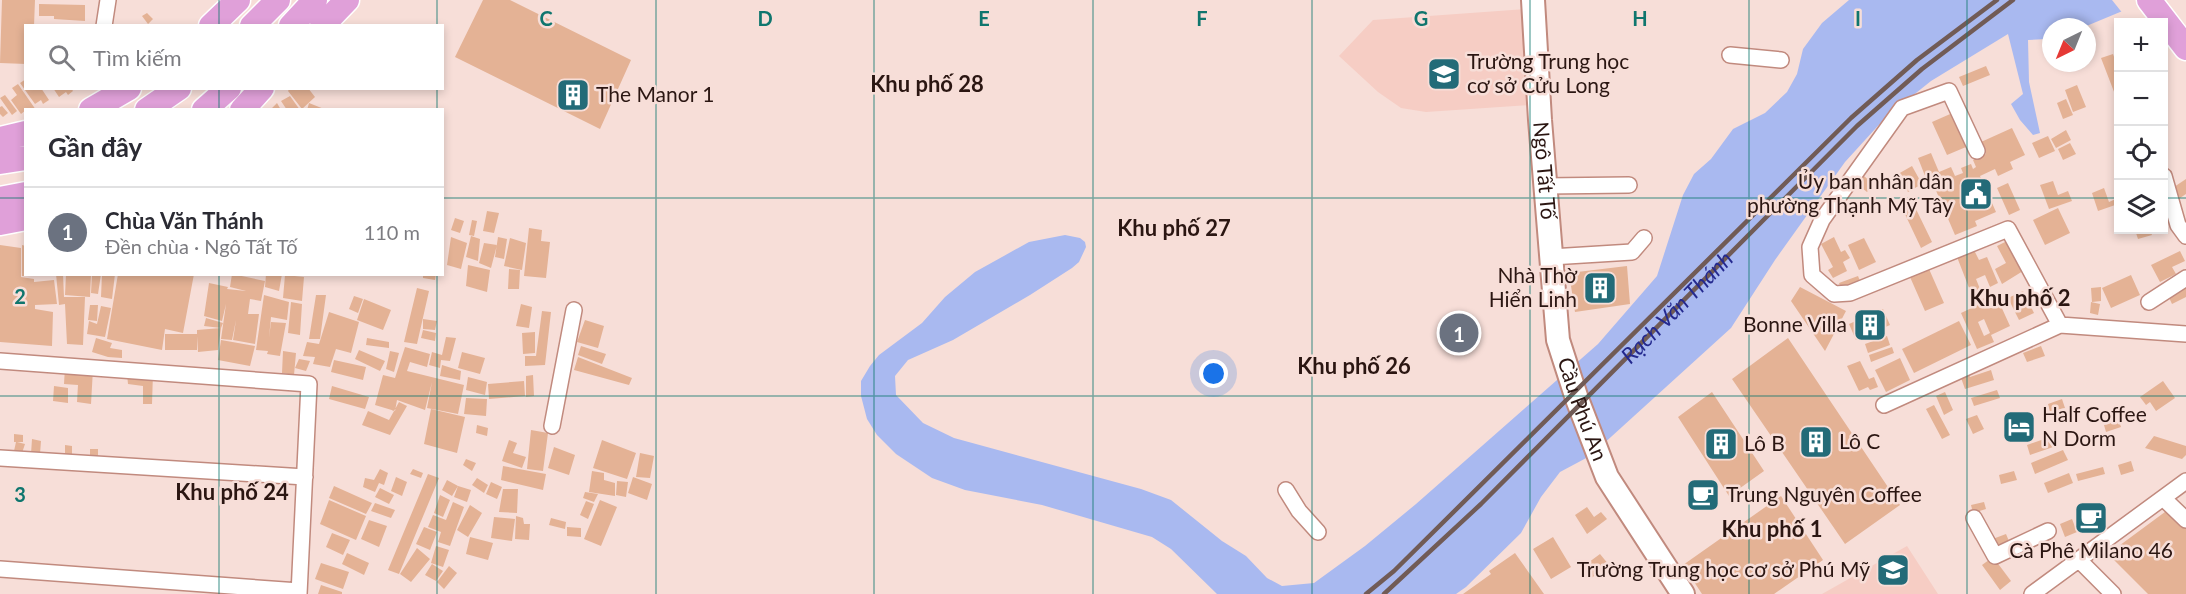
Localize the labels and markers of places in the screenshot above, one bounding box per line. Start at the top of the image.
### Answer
place label: Trường Trung học cơ sở Cửu Long [1467,48,1629,97]
school or university icon: Trường Trung học cơ sở Cửu Long [1426,56,1462,92]
building icon: The Manor 1 [555,77,591,113]
place label: The Manor 1 [596,81,714,106]
place label: Ủy ban nhân dân phường Thạnh Mỹ Tây [1747,168,1953,217]
public building icon: Ủy ban nhân dân phường Thạnh Mỹ Tây [1958,176,1994,212]
place label: Nhà Thờ Hiển Linh [1489,262,1578,311]
building icon: Nhà Thờ Hiển Linh [1582,270,1618,306]
building icon: Bonne Villa [1852,307,1888,343]
pin: 1 [1440,310,1478,356]
place label: Bonne Villa [1743,311,1847,336]
place label: Half Coffee N Dorm [2042,401,2147,450]
hotel icon: Half Coffee N Dorm [2001,409,2037,445]
building icon: Lô C [1798,424,1834,460]
building icon: Lô B [1703,426,1739,462]
place label: Lô C [1839,428,1880,453]
place label: Lô B [1744,430,1785,455]
cafe icon: Trung Nguyên Coffee [1685,477,1721,513]
place label: Trung Nguyên Coffee [1726,481,1922,506]
cafe icon: Cà Phê Milano 46 [2073,500,2109,536]
place label: Cà Phê Milano 46 [2009,537,2173,562]
school or university icon: Trường Trung học cơ sở Phú Mỹ [1875,552,1911,588]
place label: Trường Trung học cơ sở Phú Mỹ [1577,556,1870,581]

